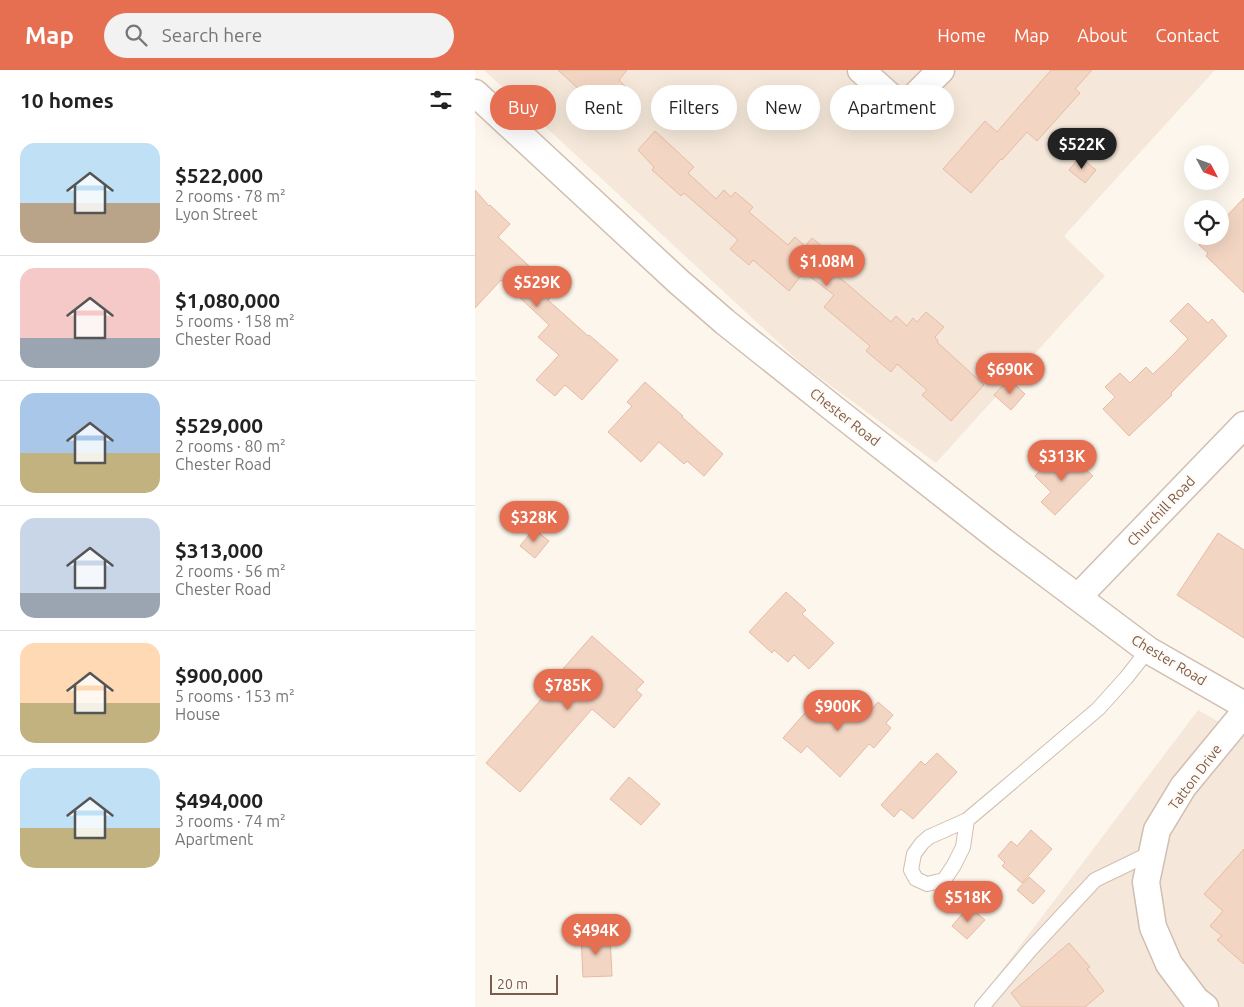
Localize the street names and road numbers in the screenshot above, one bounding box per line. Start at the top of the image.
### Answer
street label: Chester Road [807,385,883,449]
street label: Churchill Road [1124,473,1198,549]
street label: Chester Road [1129,631,1209,689]
street label: Tatton Drive [1165,741,1225,813]

